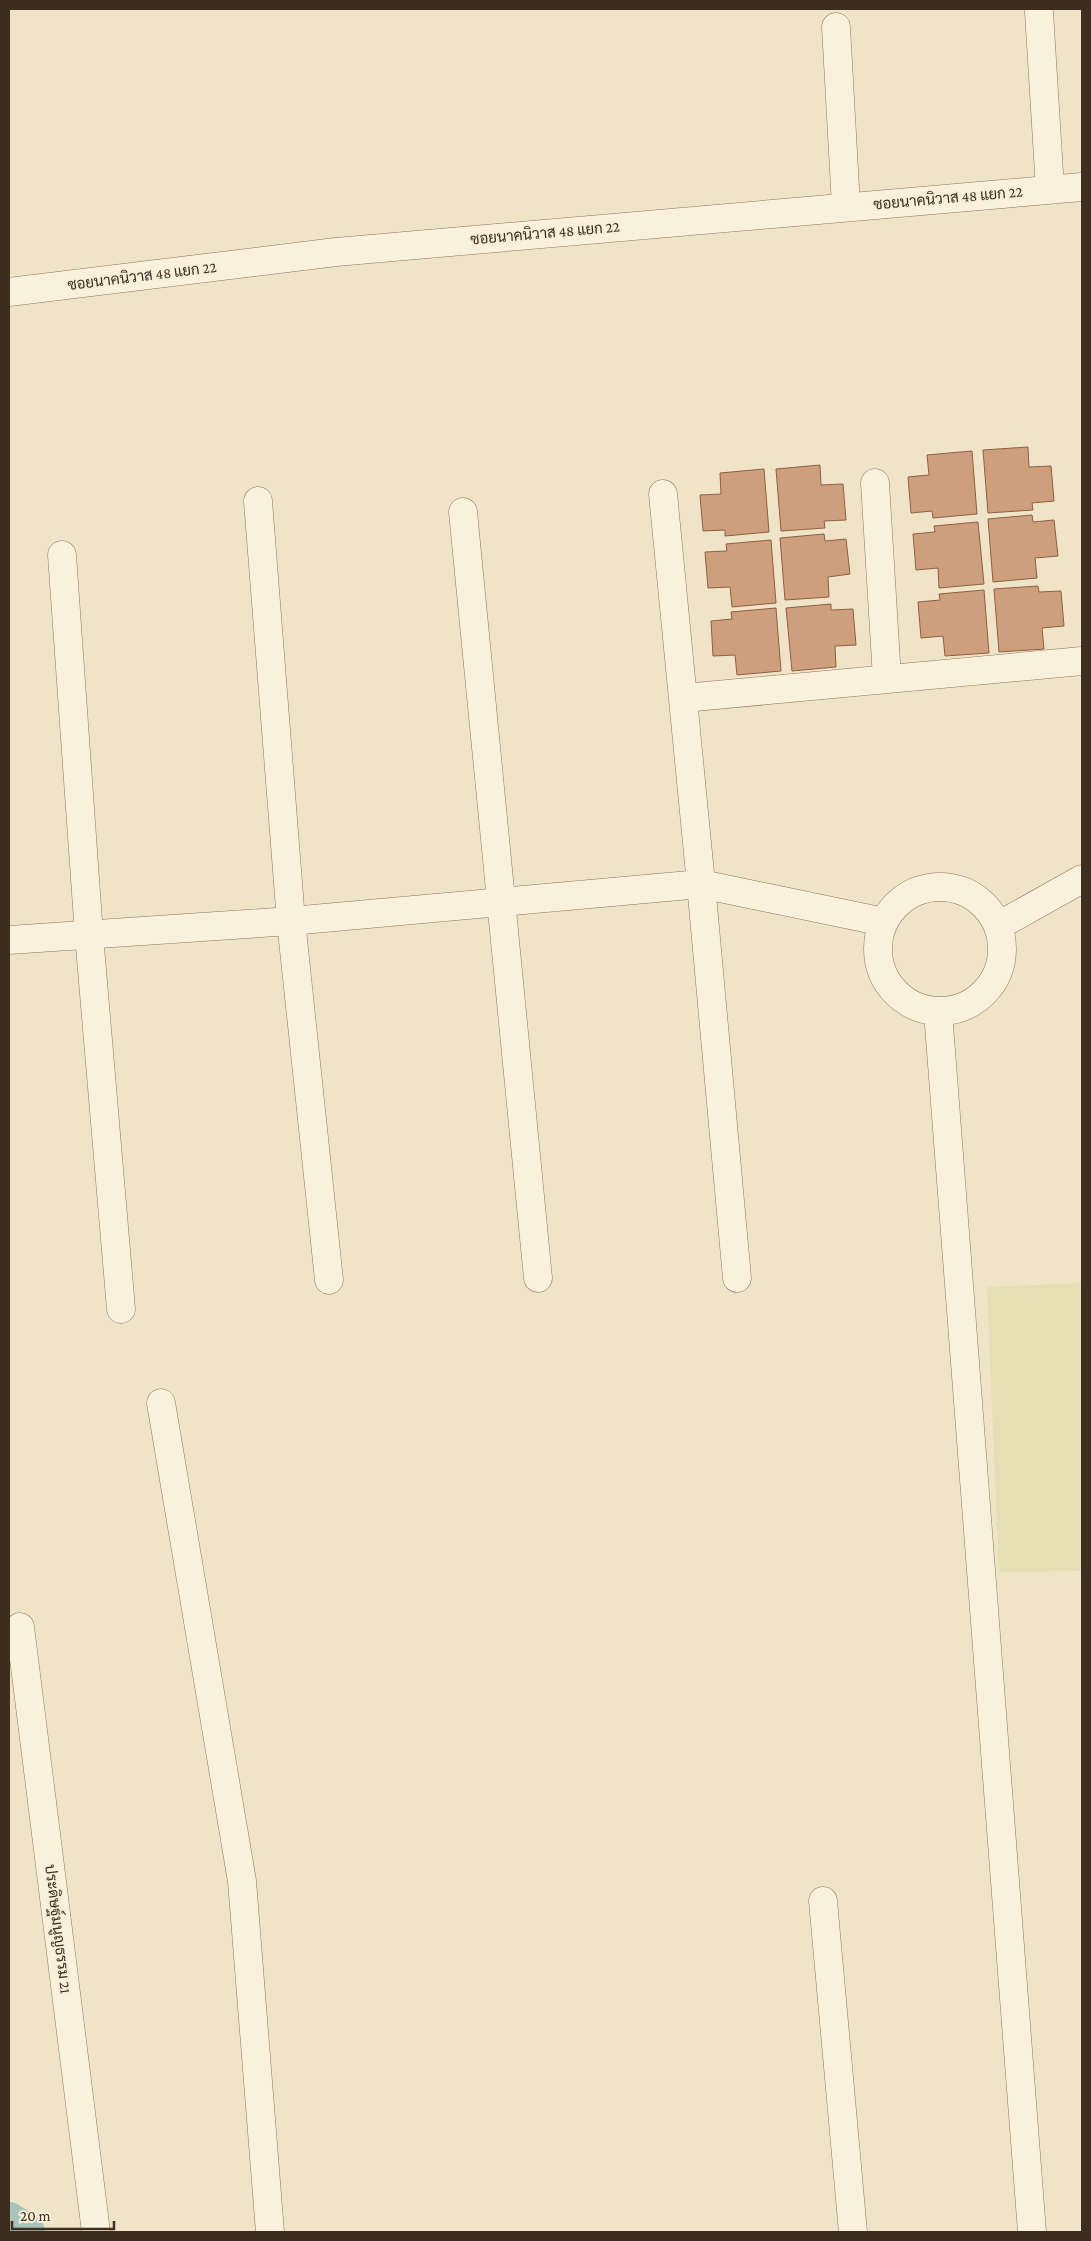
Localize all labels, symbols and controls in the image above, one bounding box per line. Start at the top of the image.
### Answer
street label: ซอยนาคนิวาส 48 แยก 22 [872,182,1023,213]
street label: ซอยนาคนิวาส 48 แยก 22 [469,217,620,248]
street label: ซอยนาคนิวาส 48 แยก 22 [66,258,217,293]
street label: ประดิษฐ์มนูญธรรม 21 [40,1863,76,1995]
scale bar [12,2198,115,2230]
text: 20 m [20,2208,51,2224]

